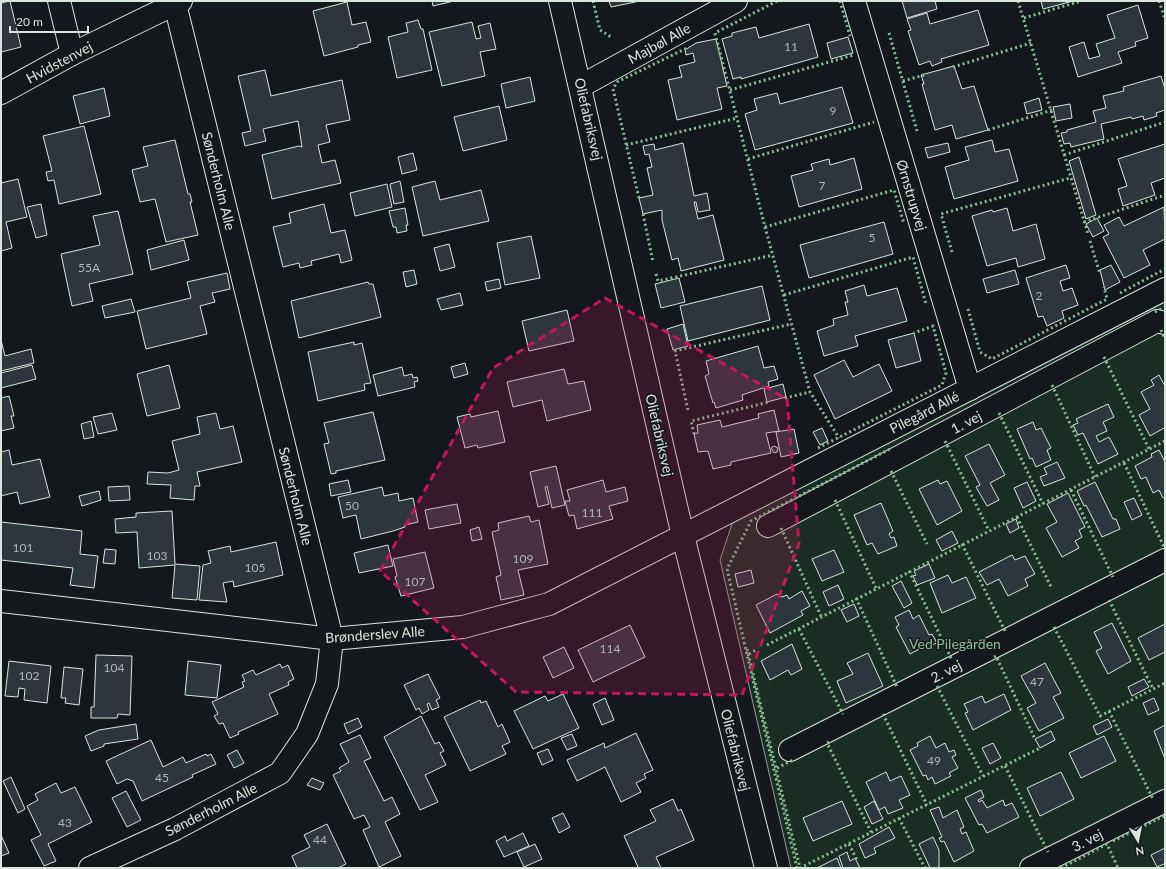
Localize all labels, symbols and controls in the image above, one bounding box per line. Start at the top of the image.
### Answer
scale bar [10,8,88,34]
text: 20 m [16,14,43,29]
street label: Majbøl Alle [625,19,693,67]
street label: Hvidstenvej [23,37,95,87]
house number: 11 [784,39,798,54]
street label: Oliefabriksvej [571,76,607,162]
house number: 9 [830,103,837,118]
street label: Sønderholm Alle [199,130,239,232]
street label: Ørnstrupvej [893,157,931,233]
house number: 7 [819,178,826,193]
house number: 5 [869,230,876,245]
house number: 55A [78,260,101,275]
house number: 2 [1036,288,1043,303]
street label: Pilegård Allé [886,387,962,437]
street label: Oliefabriksvej [642,392,678,478]
street label: 1. vej [948,407,984,437]
street label: Sønderholm Alle [276,445,316,547]
house number: 50 [345,498,359,513]
house number: 111 [582,505,602,520]
house number: 101 [13,540,33,555]
house number: 103 [147,548,167,563]
house number: 109 [513,551,533,566]
house number: 105 [245,560,265,575]
house number: 107 [405,574,425,589]
street label: Brønderslev Alle [325,622,425,646]
park label: Ved Pilegården [909,635,1001,652]
house number: 114 [600,641,620,656]
street label: 2. vej [928,656,964,686]
house number: 104 [104,660,124,675]
house number: 102 [19,668,39,683]
house number: 47 [1030,674,1044,689]
street label: Oliefabriksvej [718,707,754,793]
house number: 49 [927,753,941,768]
house number: 45 [155,770,169,785]
street label: Sønderholm Alle [162,779,260,839]
house number: 43 [58,815,72,830]
north arrow [1118,821,1158,861]
street label: 3. vej [1069,825,1105,855]
house number: 44 [313,832,327,847]
text: N [1135,844,1145,858]

